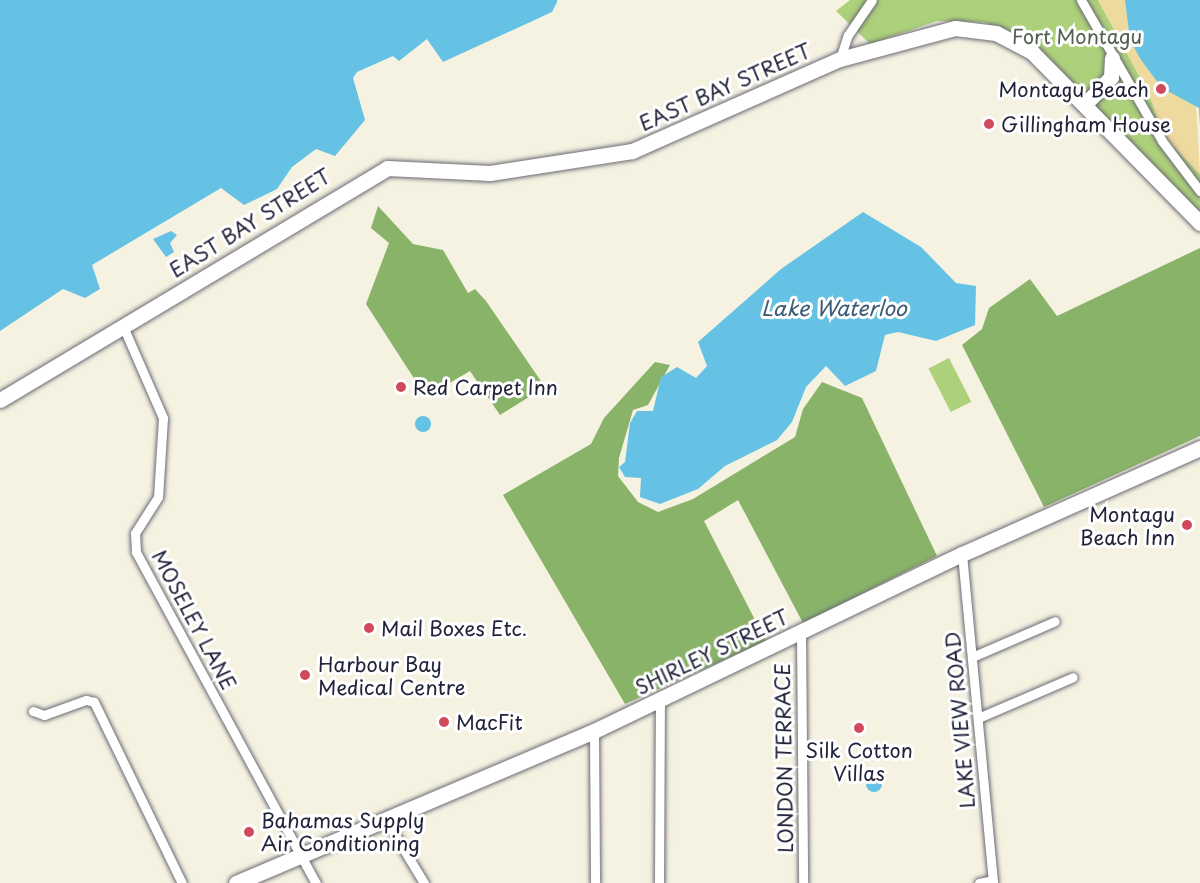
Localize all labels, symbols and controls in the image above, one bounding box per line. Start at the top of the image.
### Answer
park label: Fort Montagu [1011,24,1143,48]
street label: EAST BAY STREET [635,38,815,136]
place label: Montagu Beach [998,77,1149,101]
marker: Montagu Beach [1154,82,1168,96]
place label: Gillingham House [1001,112,1171,136]
marker: Gillingham House [982,117,996,131]
street label: EAST BAY STREET [165,164,335,282]
water label: Lake Waterloo [760,294,908,320]
place label: Red Carpet Inn [413,375,560,399]
marker: Red Carpet Inn [394,380,408,394]
place label: Montagu Beach Inn [1080,502,1175,549]
marker: Montagu Beach Inn [1180,518,1194,532]
street label: MOSELEY LANE [147,545,241,695]
street label: SHIRLEY STREET [631,604,793,700]
place label: Mail Boxes Etc. [381,616,527,640]
marker: Mail Boxes Etc. [362,621,376,635]
street label: LAKE VIEW ROAD [940,630,980,810]
place label: Harbour Bay Medical Centre [318,652,465,699]
street label: LONDON TERRACE [770,662,798,854]
marker: Harbour Bay Medical Centre [296,666,314,684]
place label: MacFit [456,710,523,734]
marker: MacFit [437,715,451,729]
marker: Silk Cotton Villas [852,721,866,735]
place label: Silk Cotton Villas [805,738,913,785]
place label: Bahamas Supply Air Conditioning [261,808,424,855]
marker: Bahamas Supply Air Conditioning [242,825,256,839]

